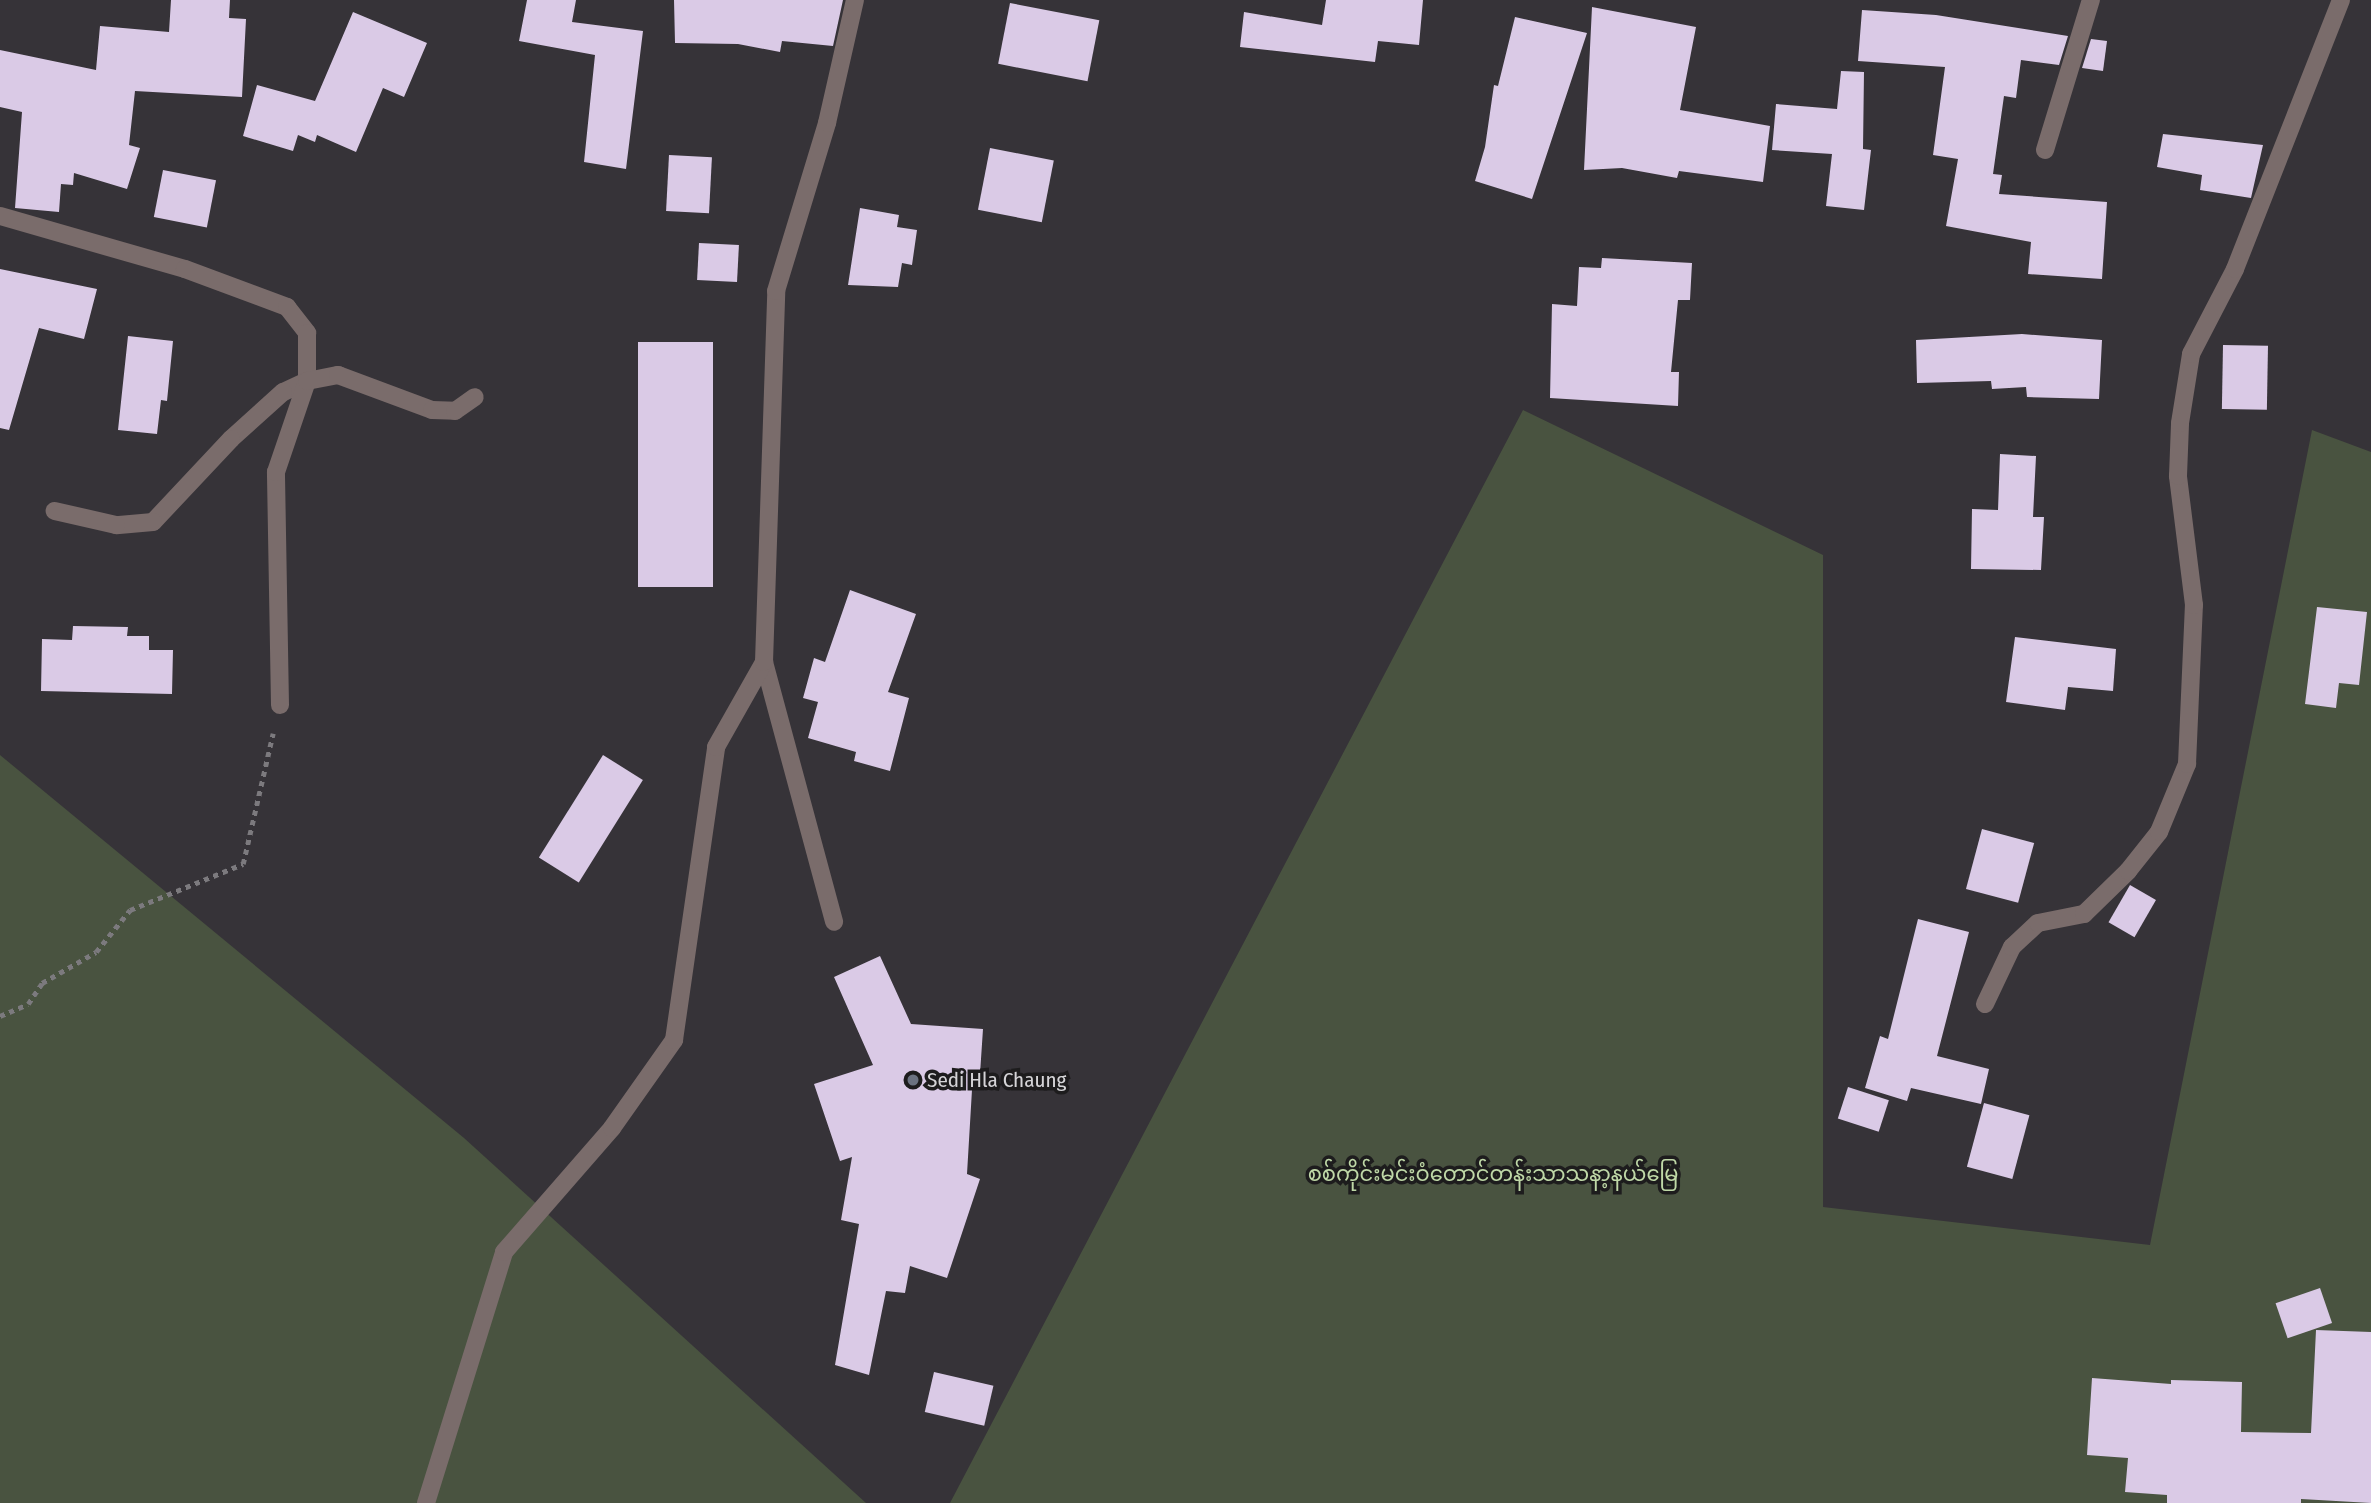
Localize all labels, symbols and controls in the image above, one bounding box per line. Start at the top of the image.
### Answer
place label: Sedi Hla Chaung [927,1067,1066,1093]
marker: Sedi Hla Chaung [905,1072,921,1088]
park label: စစ်ကိုင်းမင်းဝံတောင်တန်းသာသနာ့နယ်မြေ [1308,1161,1678,1187]

